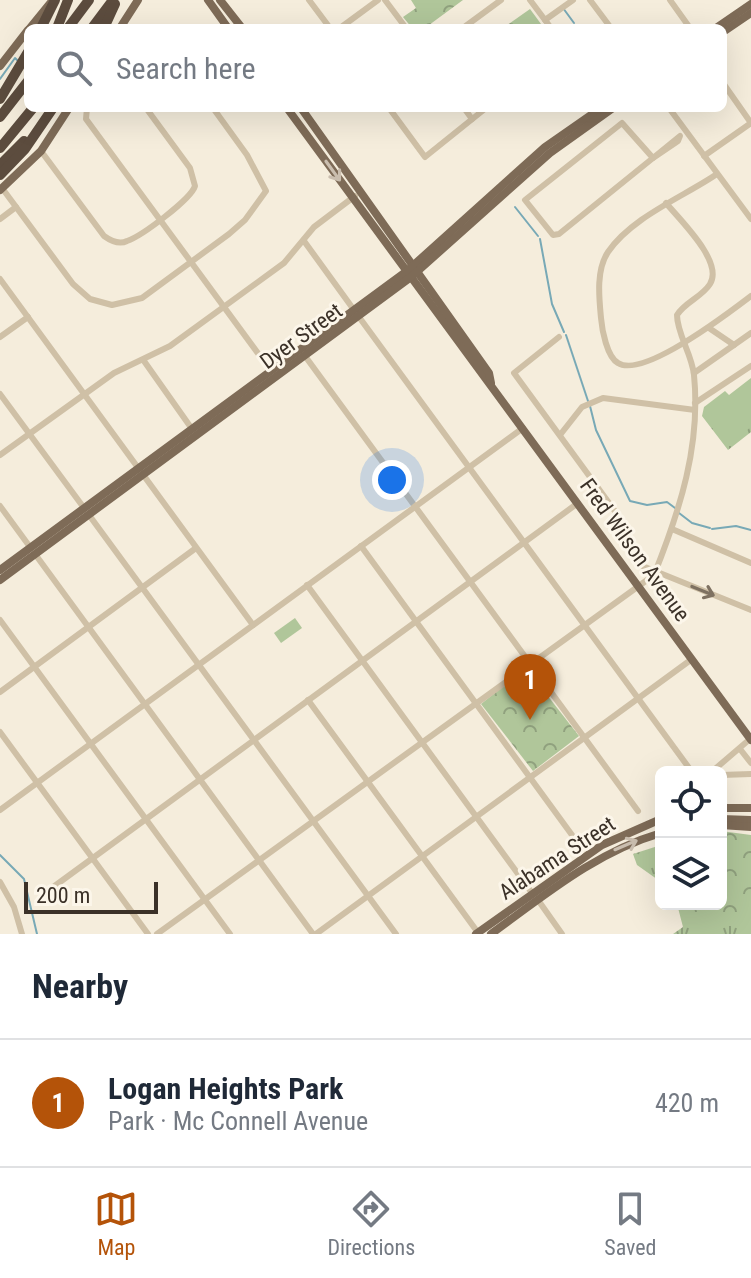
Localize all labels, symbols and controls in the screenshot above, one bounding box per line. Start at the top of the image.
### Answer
search box [24,24,727,112]
icon: search [52,46,96,90]
text: Search here [116,51,256,86]
one-way arrow [324,160,341,181]
street label: Dyer Street [255,298,347,374]
your location [372,460,412,500]
street label: Fred Wilson Avenue [575,474,695,626]
one-way arrow [690,585,715,599]
pin: 1 [504,654,556,720]
map controls [655,766,727,910]
button: locate [655,766,727,838]
street label: Alabama Street [494,811,620,905]
one-way arrow [614,837,638,852]
button: layers [655,838,727,910]
scale bar [24,878,158,914]
text: 200 m [36,883,90,908]
text: Nearby [32,966,128,1006]
text: Logan Heights Park [108,1071,343,1106]
text: 1 [51,1088,65,1118]
text: 420 m [655,1088,719,1118]
text: Park · Mc Connell Avenue [108,1106,368,1136]
tab: Map [94,1187,138,1260]
tab: Directions [327,1187,415,1260]
tab: Saved [604,1187,657,1260]

